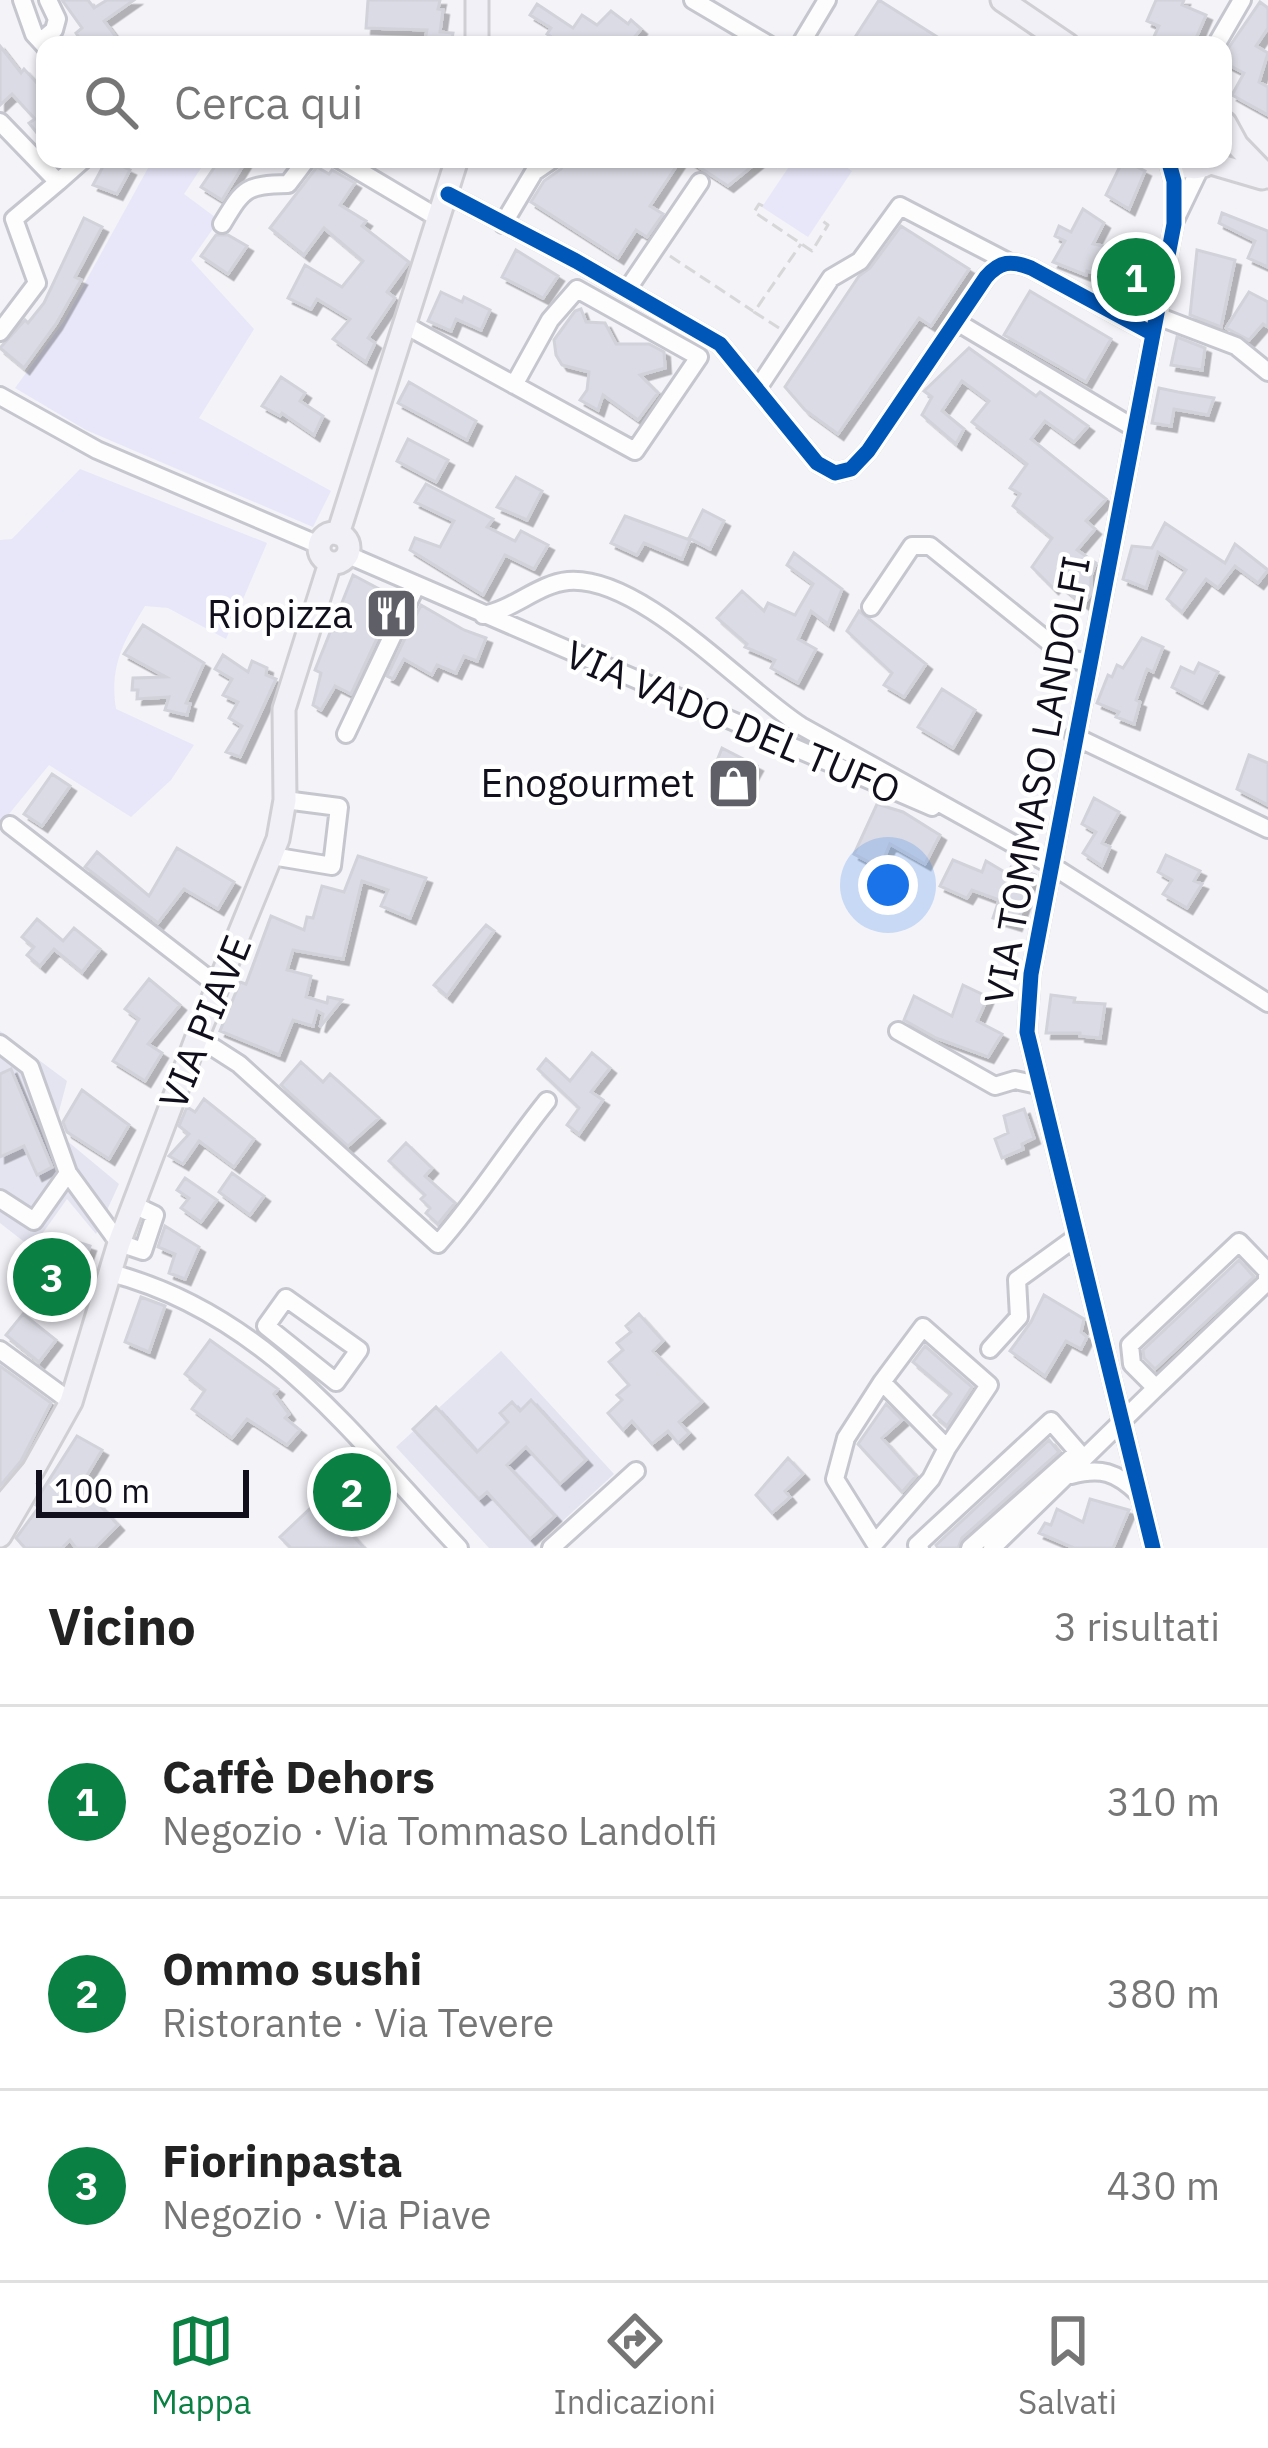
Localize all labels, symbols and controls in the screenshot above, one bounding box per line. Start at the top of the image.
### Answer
search box [36,36,1232,168]
icon: search [78,69,144,135]
text: Cerca qui [174,73,363,131]
pin: 1 [1097,232,1175,322]
street label: VIA TOMMASO LANDOLFI [972,552,1101,1008]
restaurant icon: Riopizza [364,586,420,642]
place label: Riopizza [207,588,353,639]
street label: VIA VADO DEL TUFO [558,628,908,815]
shop icon: Enogourmet [706,755,762,811]
place label: Enogourmet [480,757,695,808]
your location [858,855,918,915]
street label: VIA PIAVE [147,928,262,1116]
pin: 3 [13,1232,91,1322]
pin: 2 [313,1447,391,1537]
scale bar [36,1464,249,1517]
text: 100 m [54,1469,150,1512]
text: Vicino [48,1593,196,1659]
text: 3 risultati [1054,1601,1220,1652]
text: Caffè Dehors [162,1747,435,1805]
text: 1 [75,1776,99,1827]
text: 310 m [1107,1776,1220,1827]
text: Negozio · Via Tommaso Landolfi [162,1805,718,1856]
text: Ommo sushi [162,1939,422,1997]
text: 2 [75,1968,99,2019]
text: 380 m [1107,1968,1220,2019]
text: Ristorante · Via Tevere [162,1997,554,2048]
text: Fiorinpasta [162,2131,403,2189]
text: 3 [75,2160,99,2211]
text: 430 m [1107,2160,1220,2211]
text: Negozio · Via Piave [162,2189,492,2240]
tab: Mappa [151,2308,251,2423]
tab: Indicazioni [553,2308,716,2423]
tab: Salvati [1018,2308,1117,2423]

